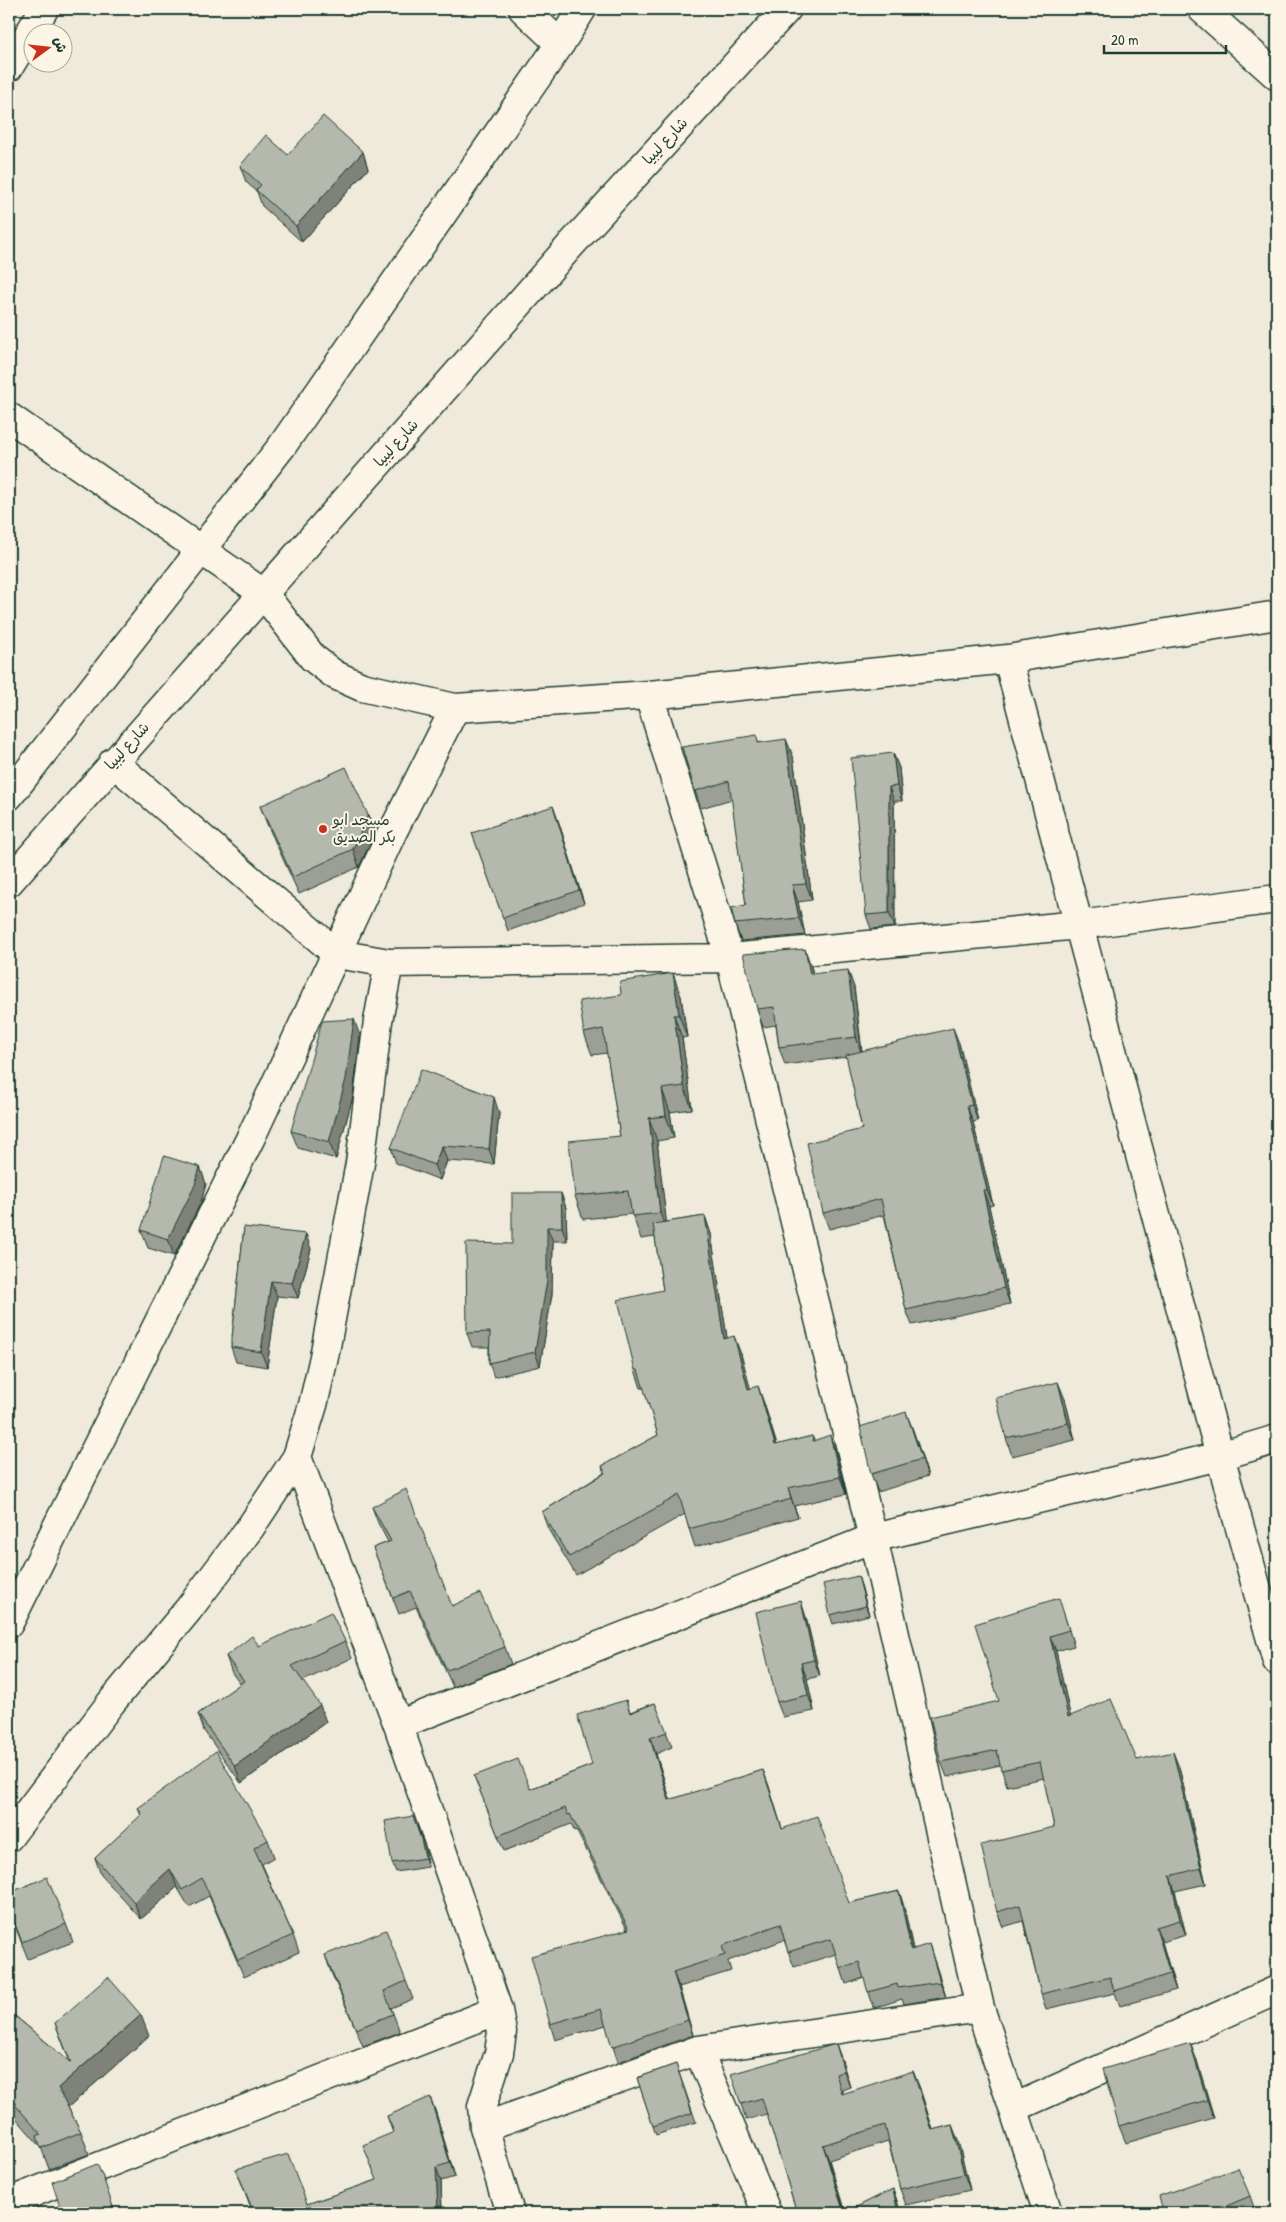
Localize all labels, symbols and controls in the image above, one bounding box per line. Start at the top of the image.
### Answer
north arrow [22,22,72,72]
scale bar [1104,22,1226,54]
text: 20 m [1111,29,1138,50]
text: ش [50,35,72,54]
street label: شارع ليبيا [637,112,692,169]
street label: شارع ليبيا [369,414,423,471]
street label: شارع ليبيا [100,717,154,774]
place label: مسجد ابو بكر الصديق [332,809,396,847]
marker: مسجد ابو بكر الصديق [317,823,329,835]

